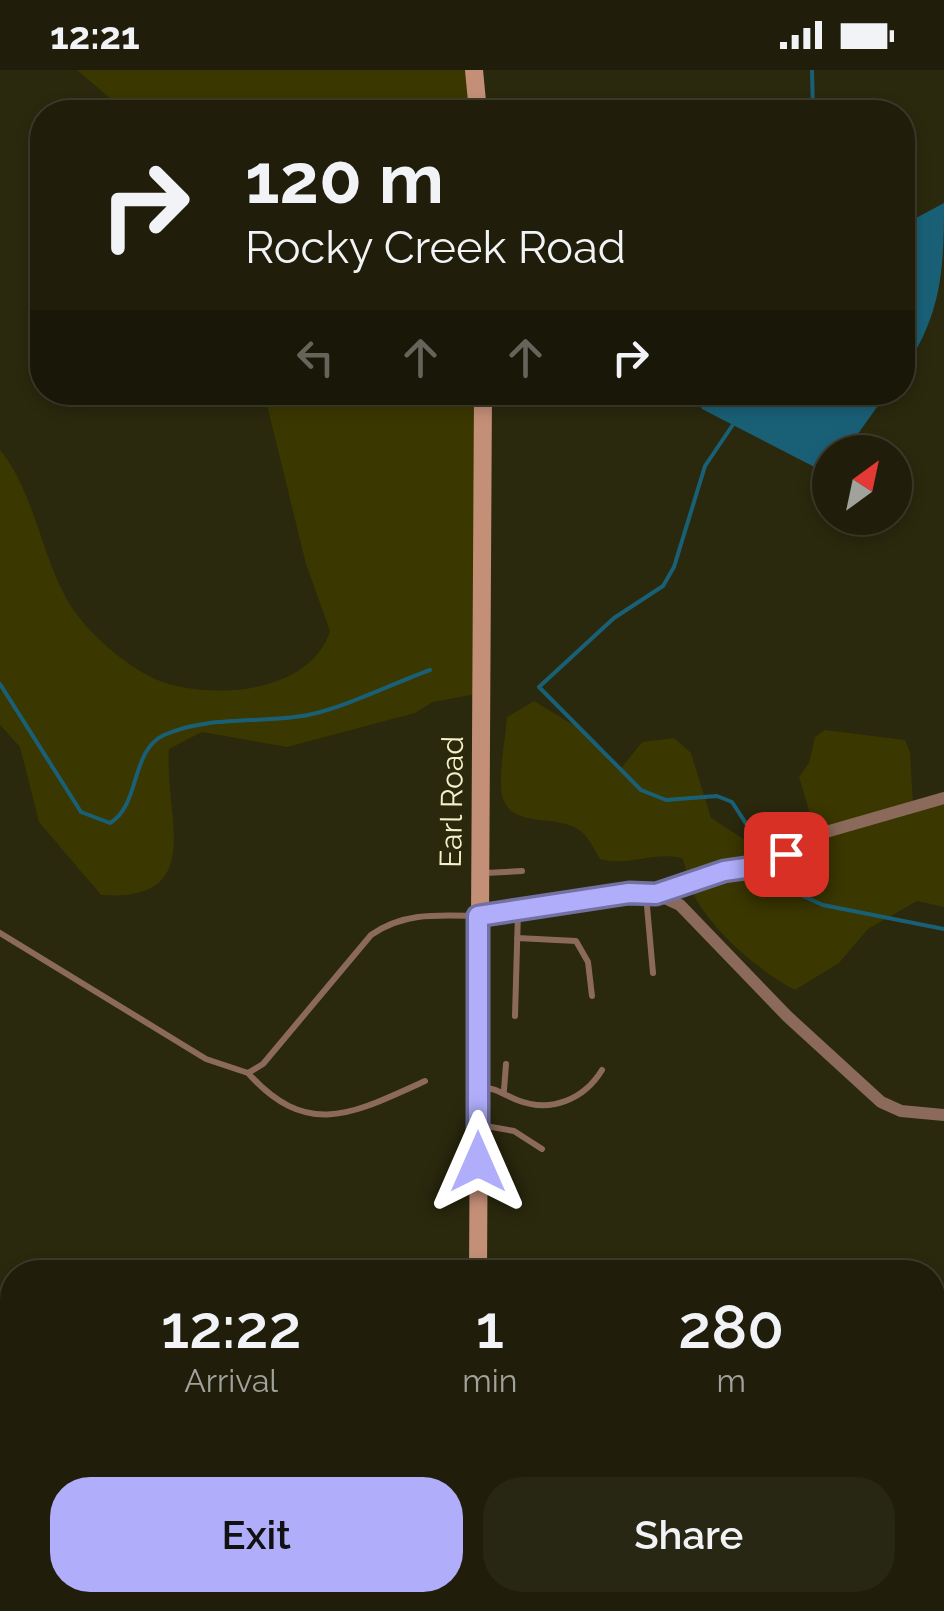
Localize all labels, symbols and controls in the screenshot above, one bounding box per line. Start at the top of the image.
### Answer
text: 12:21 [50,13,140,58]
text: 120 m [245,137,444,219]
icon: right [80,140,210,270]
text: Rocky Creek Road [245,221,626,274]
icon: left [288,330,343,385]
icon: ahead [393,330,448,385]
icon: ahead [498,330,553,385]
icon: right [603,330,658,385]
north arrow [812,435,912,535]
map controls [812,435,912,535]
street label: Earl Road [433,736,470,868]
pin [744,812,829,897]
icon: arrive [759,827,814,882]
position arrow [426,1110,530,1214]
text: 12:22 [161,1292,301,1362]
text: 1 [476,1292,504,1362]
text: 280 [678,1292,784,1362]
text: Arrival [184,1362,278,1399]
text: min [462,1362,517,1399]
text: m [716,1362,746,1399]
button: Exit [50,1477,463,1592]
button: Share [483,1477,895,1592]

